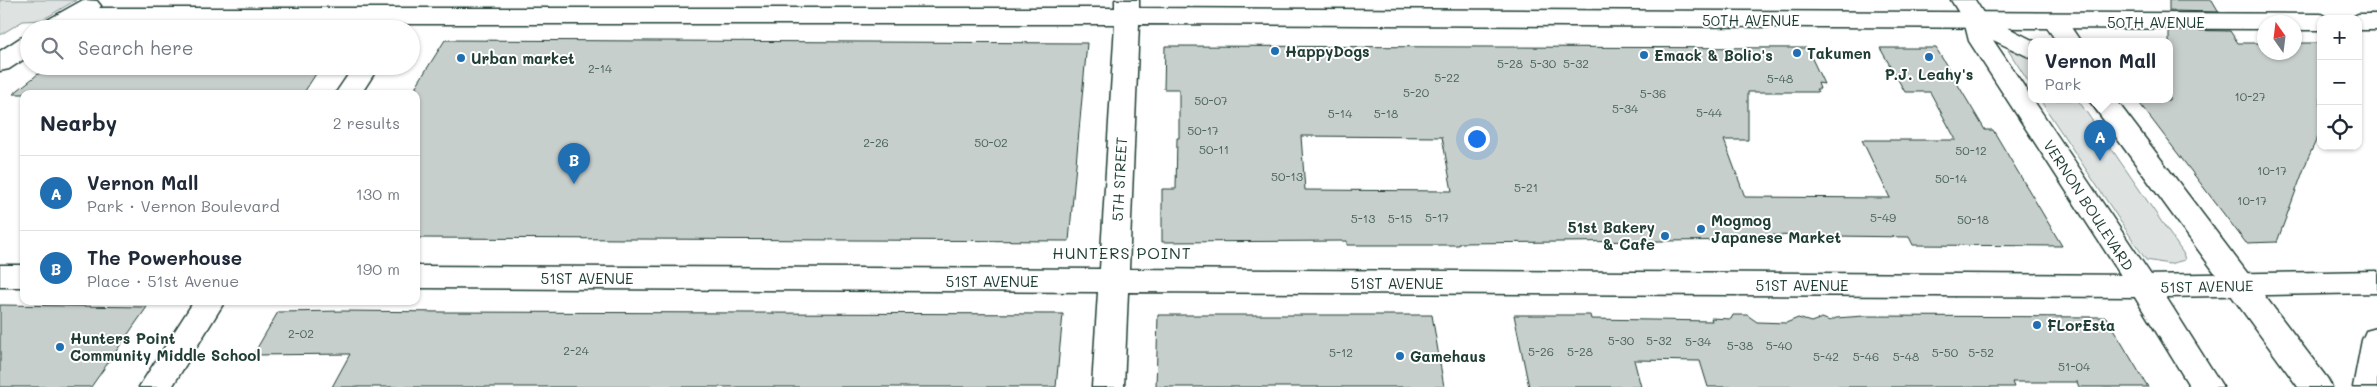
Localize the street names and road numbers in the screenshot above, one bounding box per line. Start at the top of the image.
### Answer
street label: 50TH AVENUE [1702,10,1800,30]
street label: 50TH AVENUE [2107,12,2205,32]
street label: 5TH STREET [1107,136,1131,222]
street label: VERNON BOULEVARD [2040,136,2138,274]
street label: 51ST AVENUE [540,268,634,288]
street label: 51ST AVENUE [945,271,1039,291]
street label: 51ST AVENUE [1350,273,1444,293]
street label: 51ST AVENUE [1755,275,1849,295]
street label: 51ST AVENUE [2160,275,2254,297]

